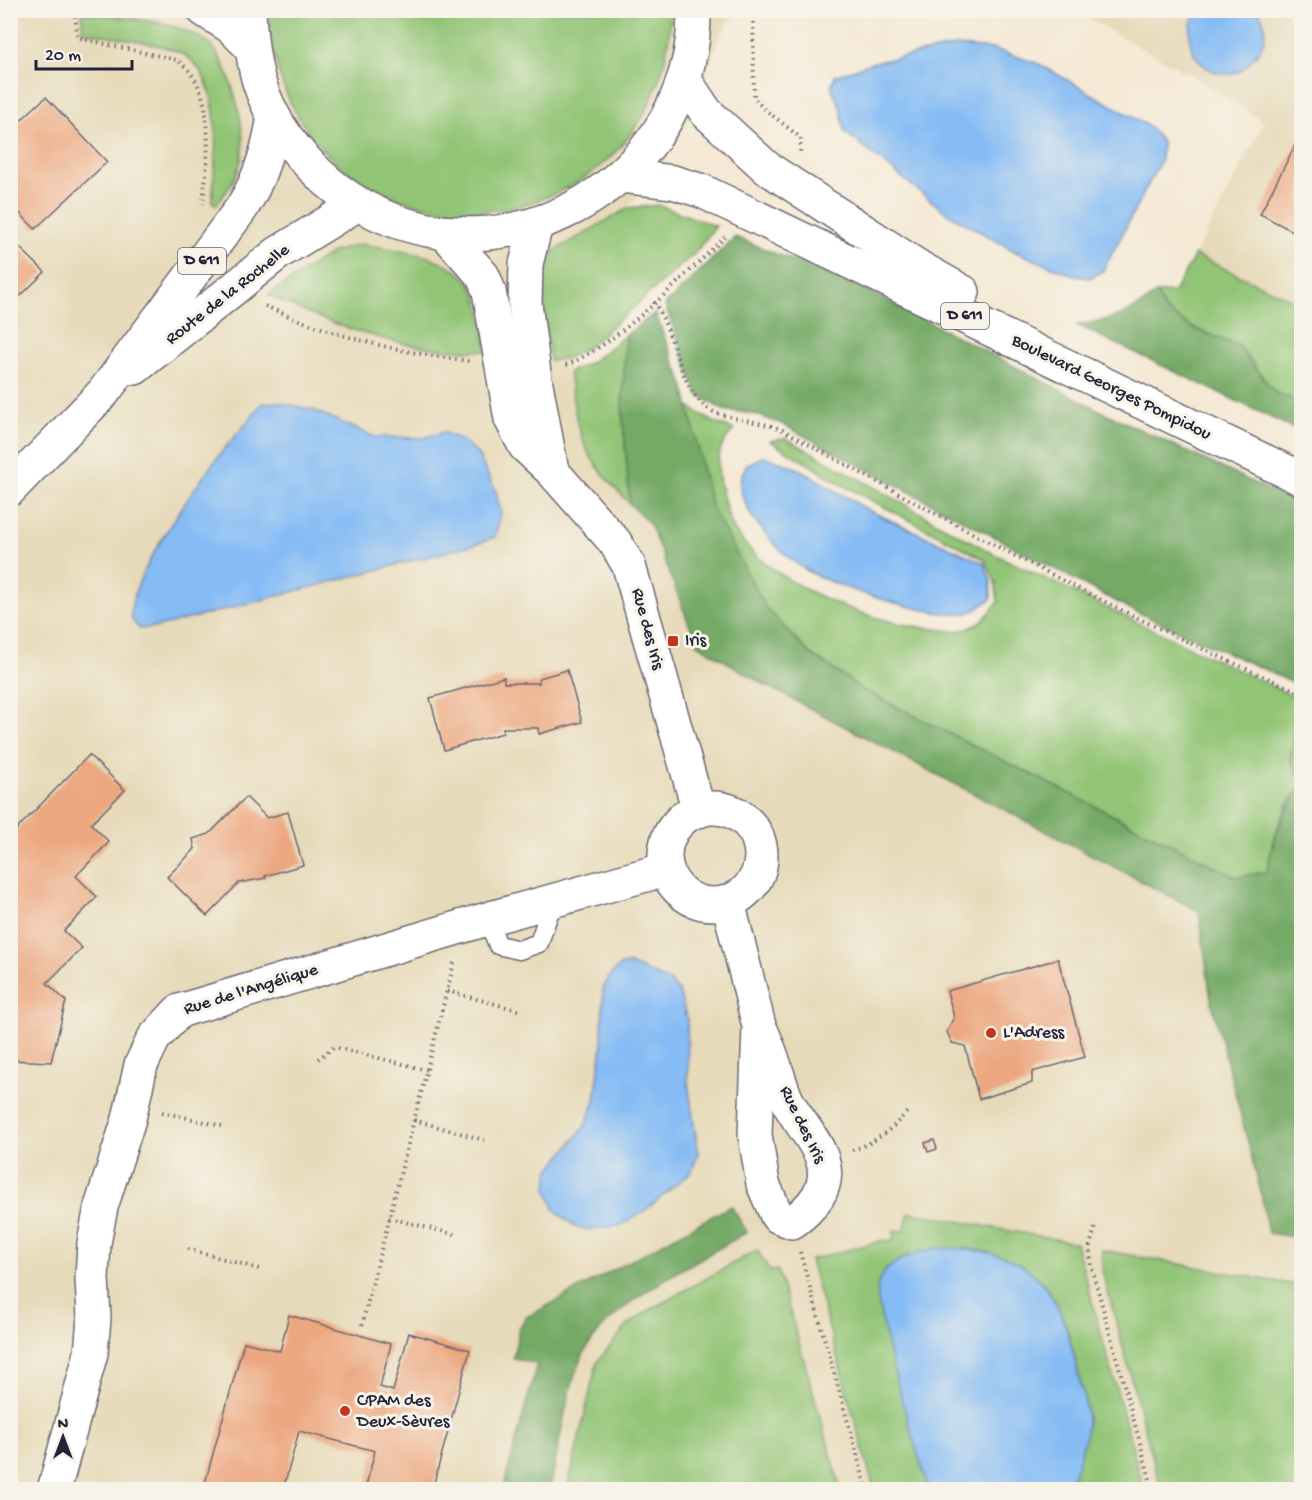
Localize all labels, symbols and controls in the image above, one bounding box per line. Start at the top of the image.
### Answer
scale bar [36,33,132,71]
text: 20 m [45,46,81,67]
street label: Route de la Rochelle [162,240,295,350]
road number: D 611 [178,248,226,274]
road number: D 611 [941,303,989,329]
street label: Boulevard Georges Pompidou [1007,330,1215,446]
street label: Rue des Iris [626,586,668,673]
place label: Iris [685,631,708,652]
marker: Iris [666,634,680,648]
street label: Rue de l'Angélique [181,959,321,1020]
place label: L'Adress [1003,1023,1066,1044]
marker: L'Adress [984,1026,998,1040]
street label: Rue des Iris [774,1083,830,1168]
place label: CPAM des Deux-Sèvres [356,1391,451,1433]
marker: CPAM des Deux-Sèvres [338,1404,352,1418]
north arrow [33,1407,93,1467]
text: N [58,1416,69,1435]

